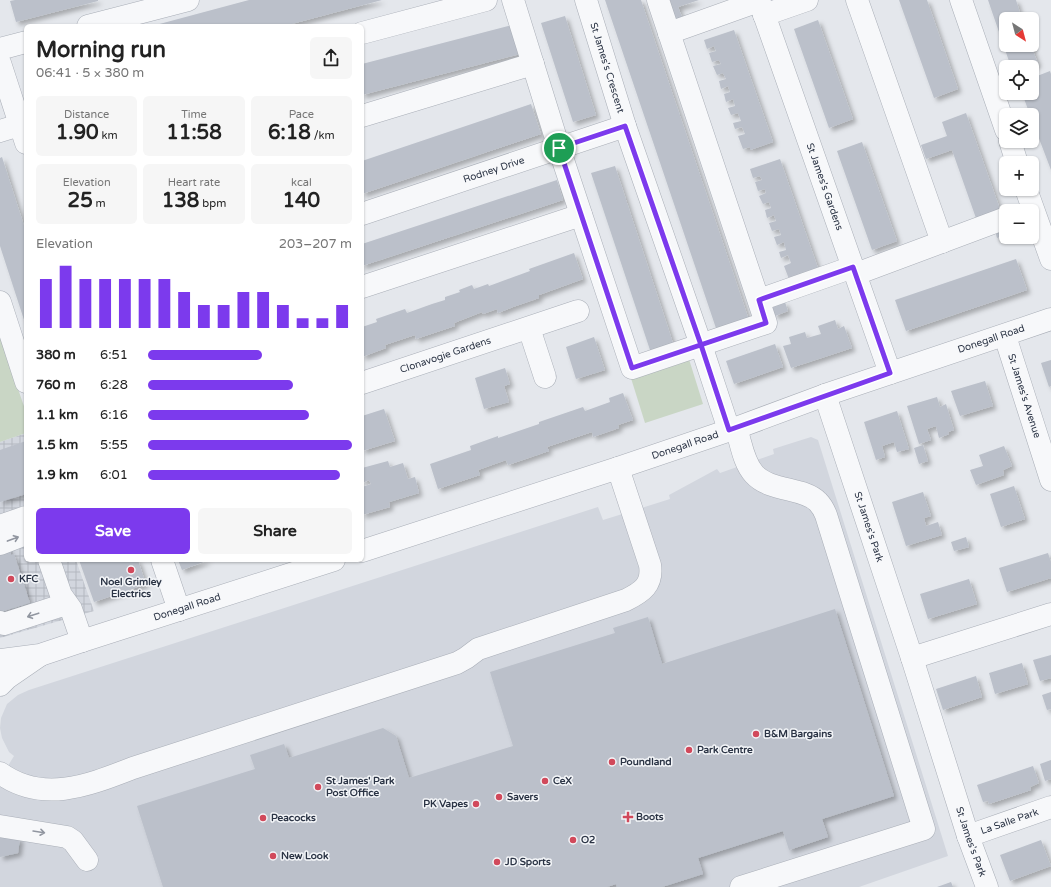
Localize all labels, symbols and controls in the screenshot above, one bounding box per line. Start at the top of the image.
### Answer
north arrow [999,12,1039,52]
map controls [999,12,1039,244]
street label: St James's Crescent [587,21,627,115]
text: Morning run [36,37,166,63]
button: share [310,37,352,79]
button: locate [999,60,1039,100]
text: 06:41 · 5 × 380 m [36,65,144,81]
text: Distance [64,108,109,121]
text: Time [181,108,207,121]
text: Pace [289,108,314,121]
button: layers [999,108,1039,148]
text: 1.90 [56,121,99,145]
text: 11:58 [166,121,222,145]
text: 6:18 [268,121,311,145]
text: km [99,129,118,142]
text: /km [311,129,335,142]
pin [542,131,576,165]
icon: arrive [548,137,570,159]
street label: St James's Gardens [804,142,846,232]
street label: Rodney Drive [462,154,526,186]
button: + [999,156,1039,196]
text: Elevation [63,176,111,189]
text: Heart rate [168,176,220,189]
text: kcal [291,176,312,189]
text: 25 [68,189,93,213]
text: 138 [162,189,199,213]
text: 140 [282,189,320,213]
text: m [93,197,106,210]
text: bpm [199,197,226,210]
button: − [999,204,1039,244]
text: Elevation [36,236,93,252]
text: 203–207 m [279,236,352,252]
street label: Donegall Road [956,322,1026,356]
street label: Clonavogie Gardens [398,334,493,376]
text: 380 m [36,347,76,363]
text: 6:51 [100,347,128,363]
street label: St James's Avenue [1005,352,1043,440]
text: 760 m [36,377,76,393]
text: 6:28 [100,377,128,393]
text: 1.1 km [36,407,78,423]
text: 6:16 [100,407,128,423]
street label: Donegall Road [650,428,720,462]
text: 1.5 km [36,437,78,453]
text: 5:55 [100,437,128,453]
text: 1.9 km [36,467,78,483]
text: 6:01 [100,467,128,483]
street label: St James's Park [851,490,886,564]
button: Save [36,508,190,554]
button: Share [198,508,352,554]
one-way arrow [7,535,19,543]
marker: Noel Grimley Electrics [126,565,136,575]
place label: KFC [19,573,39,585]
marker: KFC [6,574,16,584]
place label: Noel Grimley Electrics [100,576,162,600]
street label: Donegall Road [152,591,222,624]
one-way arrow [27,611,39,619]
place label: B&M Bargains [764,728,832,740]
marker: B&M Bargains [751,729,761,739]
place label: Park Centre [697,744,753,756]
marker: Park Centre [684,745,694,755]
place label: Poundland [620,756,672,768]
marker: Poundland [607,757,617,767]
place label: St James' Park Post Office [326,775,395,799]
place label: CeX [553,775,572,787]
marker: CeX [540,776,550,786]
marker: St James' Park Post Office [313,782,323,792]
place label: Savers [507,791,538,803]
marker: Savers [494,792,504,802]
place label: PK Vapes [423,798,468,810]
marker: PK Vapes [471,799,481,809]
street label: St James's Park [953,805,989,879]
street label: La Salle Park [979,806,1041,837]
place label: Boots [636,811,664,823]
place label: Peacocks [271,812,316,824]
marker: Boots [623,812,633,822]
marker: Peacocks [258,813,268,823]
one-way arrow [32,828,45,836]
place label: O2 [581,834,595,846]
marker: O2 [568,835,578,845]
place label: New Look [281,850,329,862]
marker: New Look [268,851,278,861]
place label: JD Sports [504,856,551,868]
marker: JD Sports [492,857,502,867]

